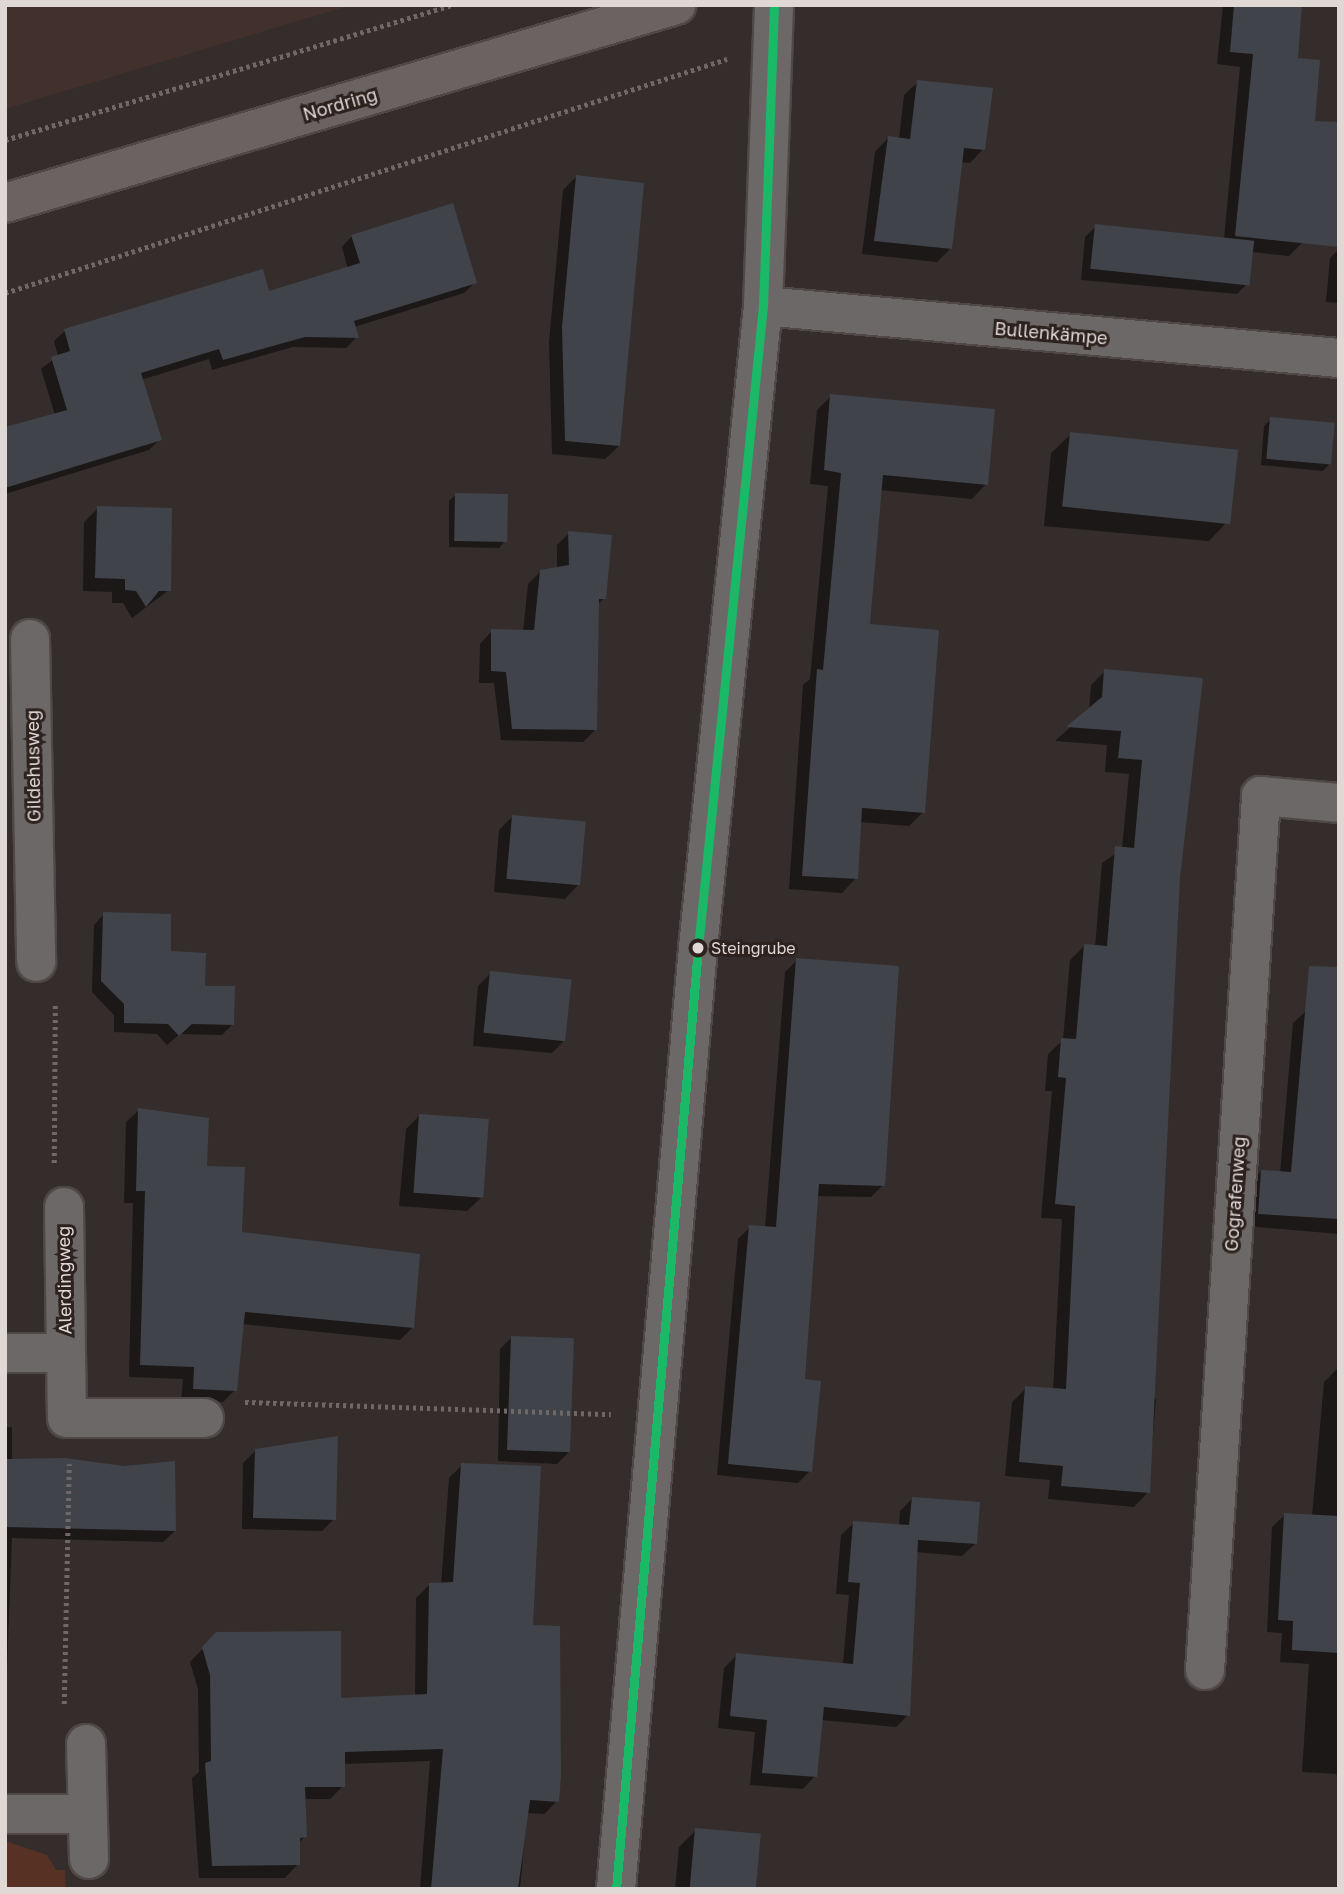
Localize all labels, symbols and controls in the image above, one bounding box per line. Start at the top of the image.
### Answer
street label: Nordring [300,83,380,125]
street label: Bullenkämpe [994,317,1108,349]
street label: Gildehusweg [21,710,45,822]
place label: Steingrube [711,938,796,958]
marker: Steingrube [691,941,705,955]
street label: Gografenweg [1220,1136,1250,1252]
street label: Alerdingweg [52,1226,76,1334]

